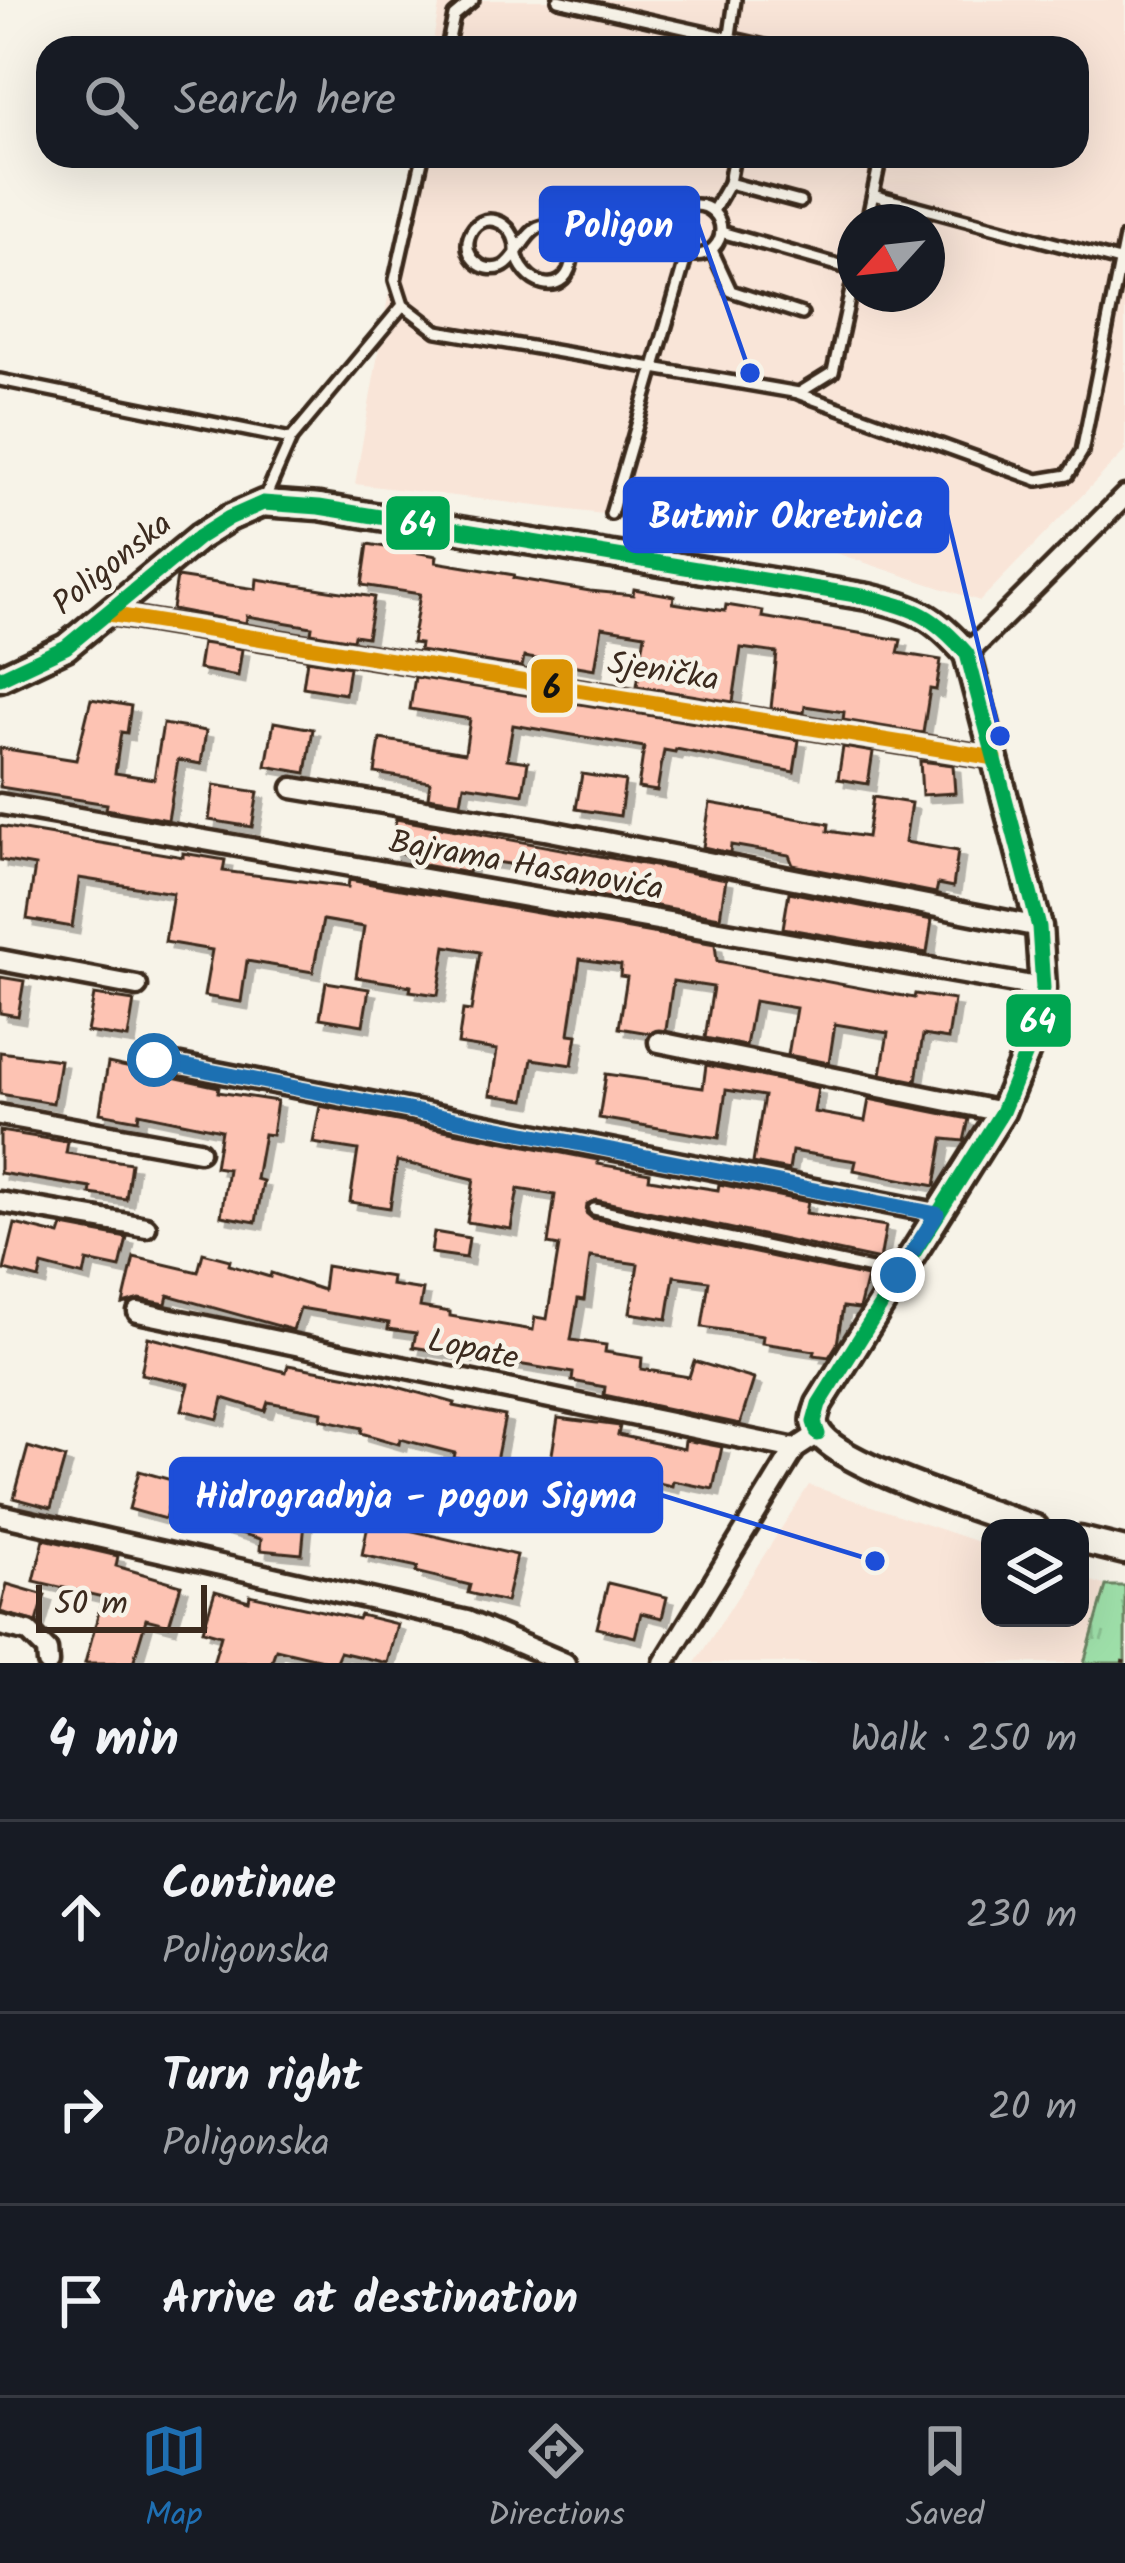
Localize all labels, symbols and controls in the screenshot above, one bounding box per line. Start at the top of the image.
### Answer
search box [36,36,1089,168]
text: Search here [174,66,396,138]
icon: search [78,69,144,135]
callout: Poligon [541,188,698,260]
text: Poligon [565,199,673,256]
north arrow [837,204,945,312]
callout: Butmir Okretnica [625,479,947,551]
text: Butmir Okretnica [649,490,923,547]
line badge: 64 [384,494,452,552]
street label: Poligonska [41,500,185,630]
text: 64 [400,500,436,553]
street label: Sjenička [604,638,722,708]
line badge: 6 [529,657,575,715]
text: 6 [543,663,561,716]
street label: Bajrama Hasanovića [385,817,667,917]
line badge: 64 [1004,992,1073,1049]
text: 64 [1020,997,1056,1050]
route start [127,1033,181,1087]
route end [871,1248,925,1302]
street label: Lopate [423,1316,524,1386]
callout: Hidrogradnja - pogon Sigma [171,1459,661,1531]
text: Hidrogradnja - pogon Sigma [195,1470,637,1527]
map controls [981,1519,1089,1627]
button: layers [981,1519,1089,1627]
scale bar [36,1579,207,1632]
text: 50 m [54,1579,128,1632]
text: 4 min [48,1701,179,1782]
text: Walk · 250 m [850,1710,1077,1772]
text: Continue [162,1850,336,1922]
icon: ahead [48,1884,114,1950]
text: 230 m [966,1886,1077,1948]
text: Poligonska [162,1922,330,1984]
text: Turn right [162,2042,362,2114]
icon: right [48,2076,114,2142]
text: 20 m [988,2078,1077,2140]
text: Poligonska [162,2114,330,2176]
text: Arrive at destination [162,2265,578,2337]
icon: arrive [48,2268,114,2334]
tab: Map [141,2418,207,2543]
tab: Directions [488,2418,625,2543]
tab: Saved [906,2418,984,2543]

